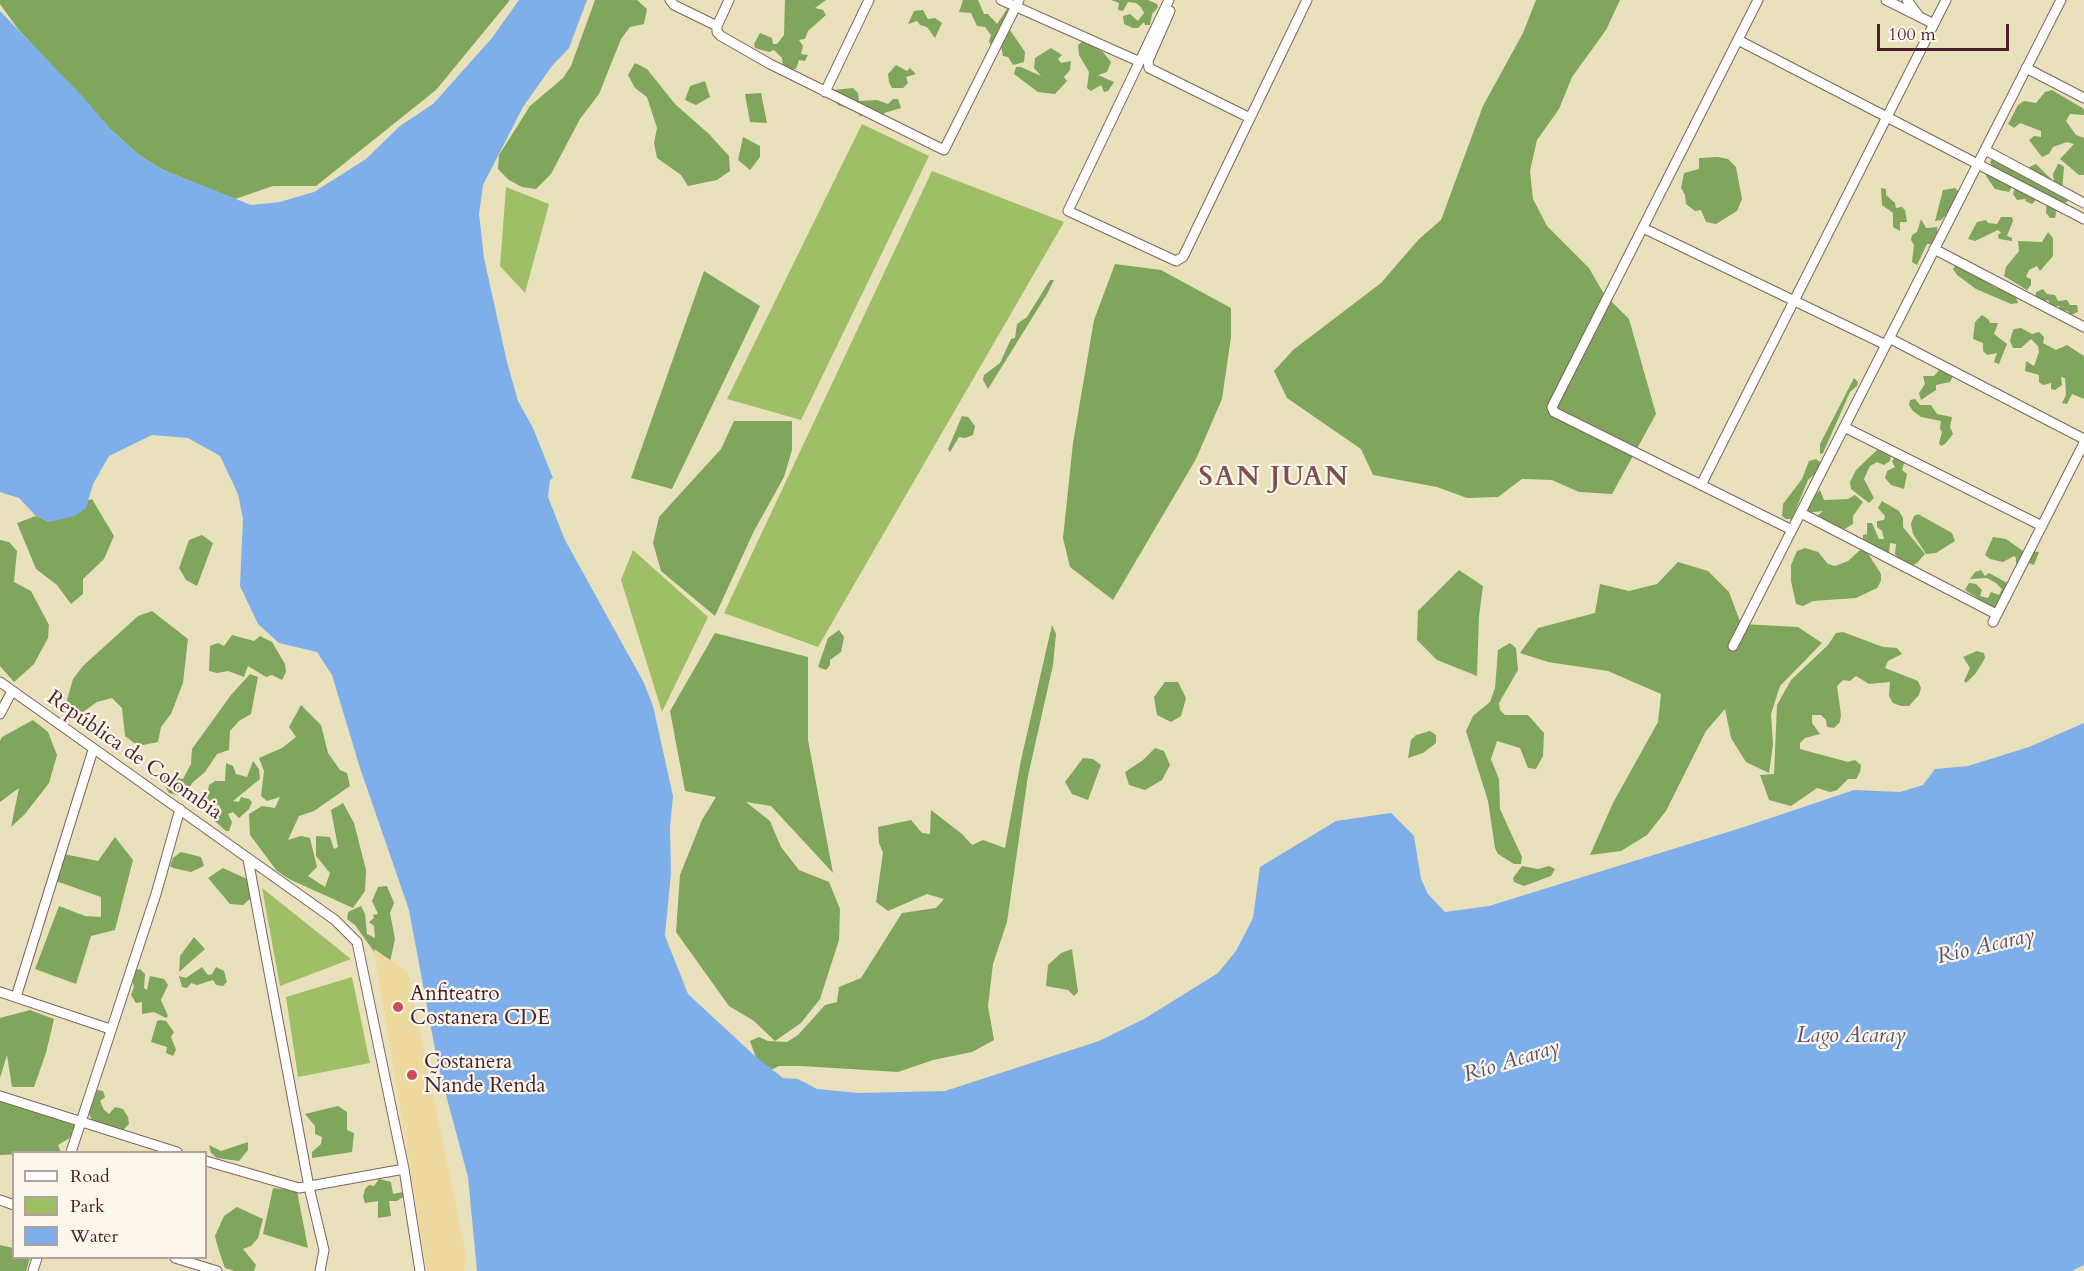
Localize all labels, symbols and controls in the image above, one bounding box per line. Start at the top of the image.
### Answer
scale bar [1880,12,2012,50]
text: 100 m [1888,22,1936,47]
district label: SAN JUAN [1199,463,1349,495]
street label: República de Colombia [42,686,226,826]
water label: Río Acaray [1935,923,2037,971]
place label: Anfiteatro Costanera CDE [410,982,550,1032]
marker: Anfiteatro Costanera CDE [391,1000,405,1014]
water label: Lago Acaray [1796,1024,1906,1050]
water label: Río Acaray [1461,1035,1563,1089]
place label: Costanera Ñande Renda [424,1050,546,1100]
marker: Costanera Ñande Renda [405,1068,419,1082]
legend [12,1151,207,1259]
text: Road [70,1164,110,1189]
text: Park [70,1194,105,1219]
text: Water [70,1224,118,1249]

